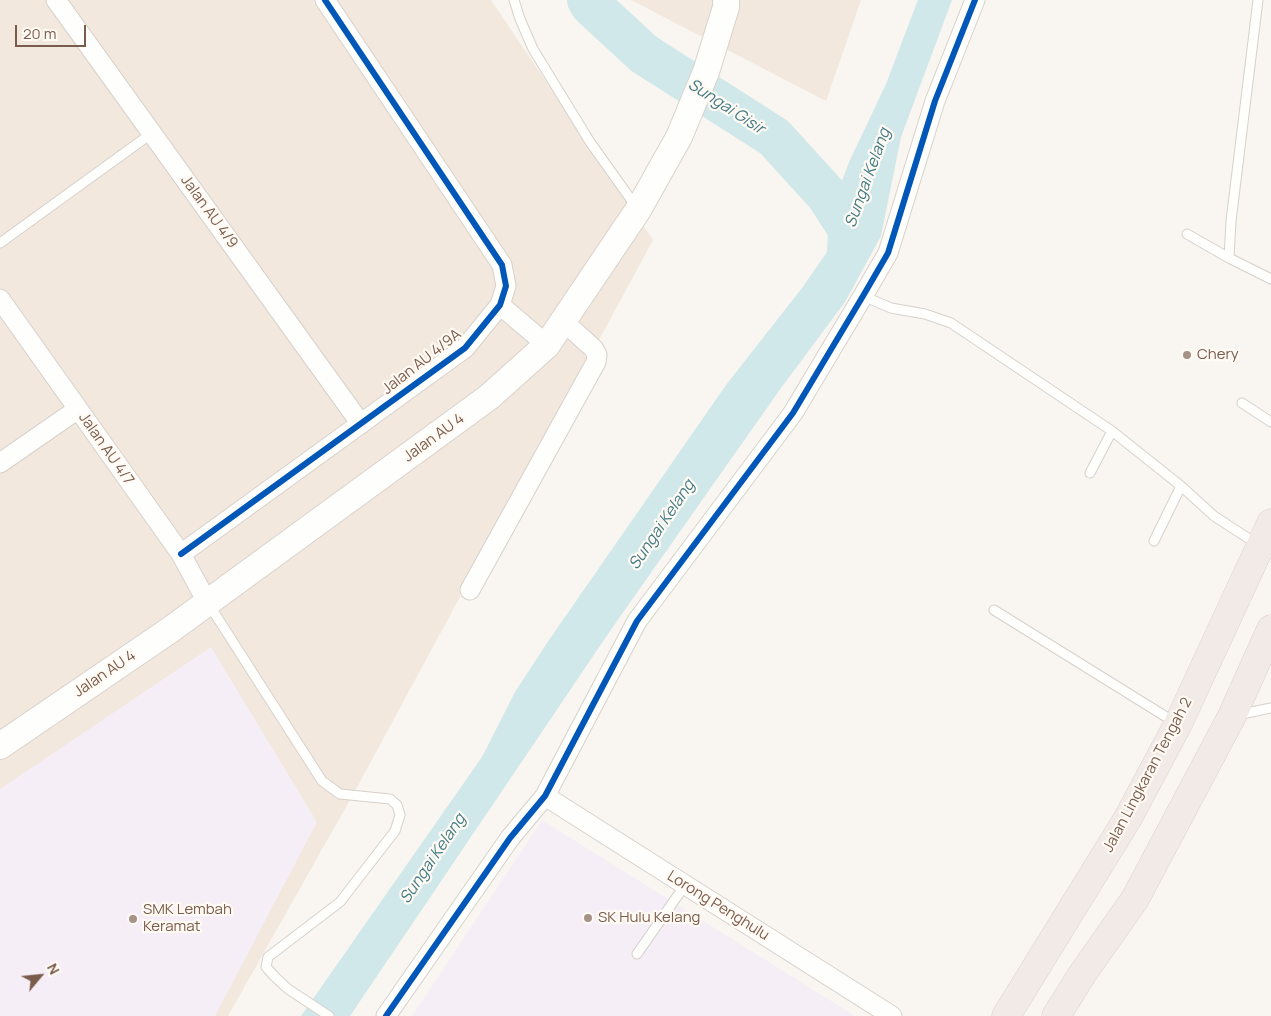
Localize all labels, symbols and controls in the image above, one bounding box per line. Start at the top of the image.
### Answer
scale bar [18,15,89,47]
text: 20 m [23,23,56,44]
water label: Sungai Gisir [684,75,768,139]
water label: Sungai Kelang [841,126,895,230]
street label: Jalan AU 4/9 [177,172,241,252]
street label: Jalan AU 4/9A [379,326,465,398]
place label: Chery [1197,346,1239,364]
marker: Chery [1181,349,1193,361]
street label: Jalan AU 4/7 [75,409,137,489]
street label: Jalan AU 4 [400,410,468,466]
water label: Sungai Kelang [625,477,699,573]
street label: Jalan AU 4 [71,647,139,701]
street label: Jalan Lingkaran Tengah 2 [1100,695,1196,855]
water label: Sungai Kelang [396,811,470,907]
street label: Lorong Penghulu [664,867,772,945]
place label: SMK Lembah Keramat [143,901,232,936]
place label: SK Hulu Kelang [598,909,700,927]
marker: SK Hulu Kelang [582,912,594,924]
marker: SMK Lembah Keramat [127,913,139,925]
north arrow [15,951,65,1001]
text: N [43,960,64,978]

